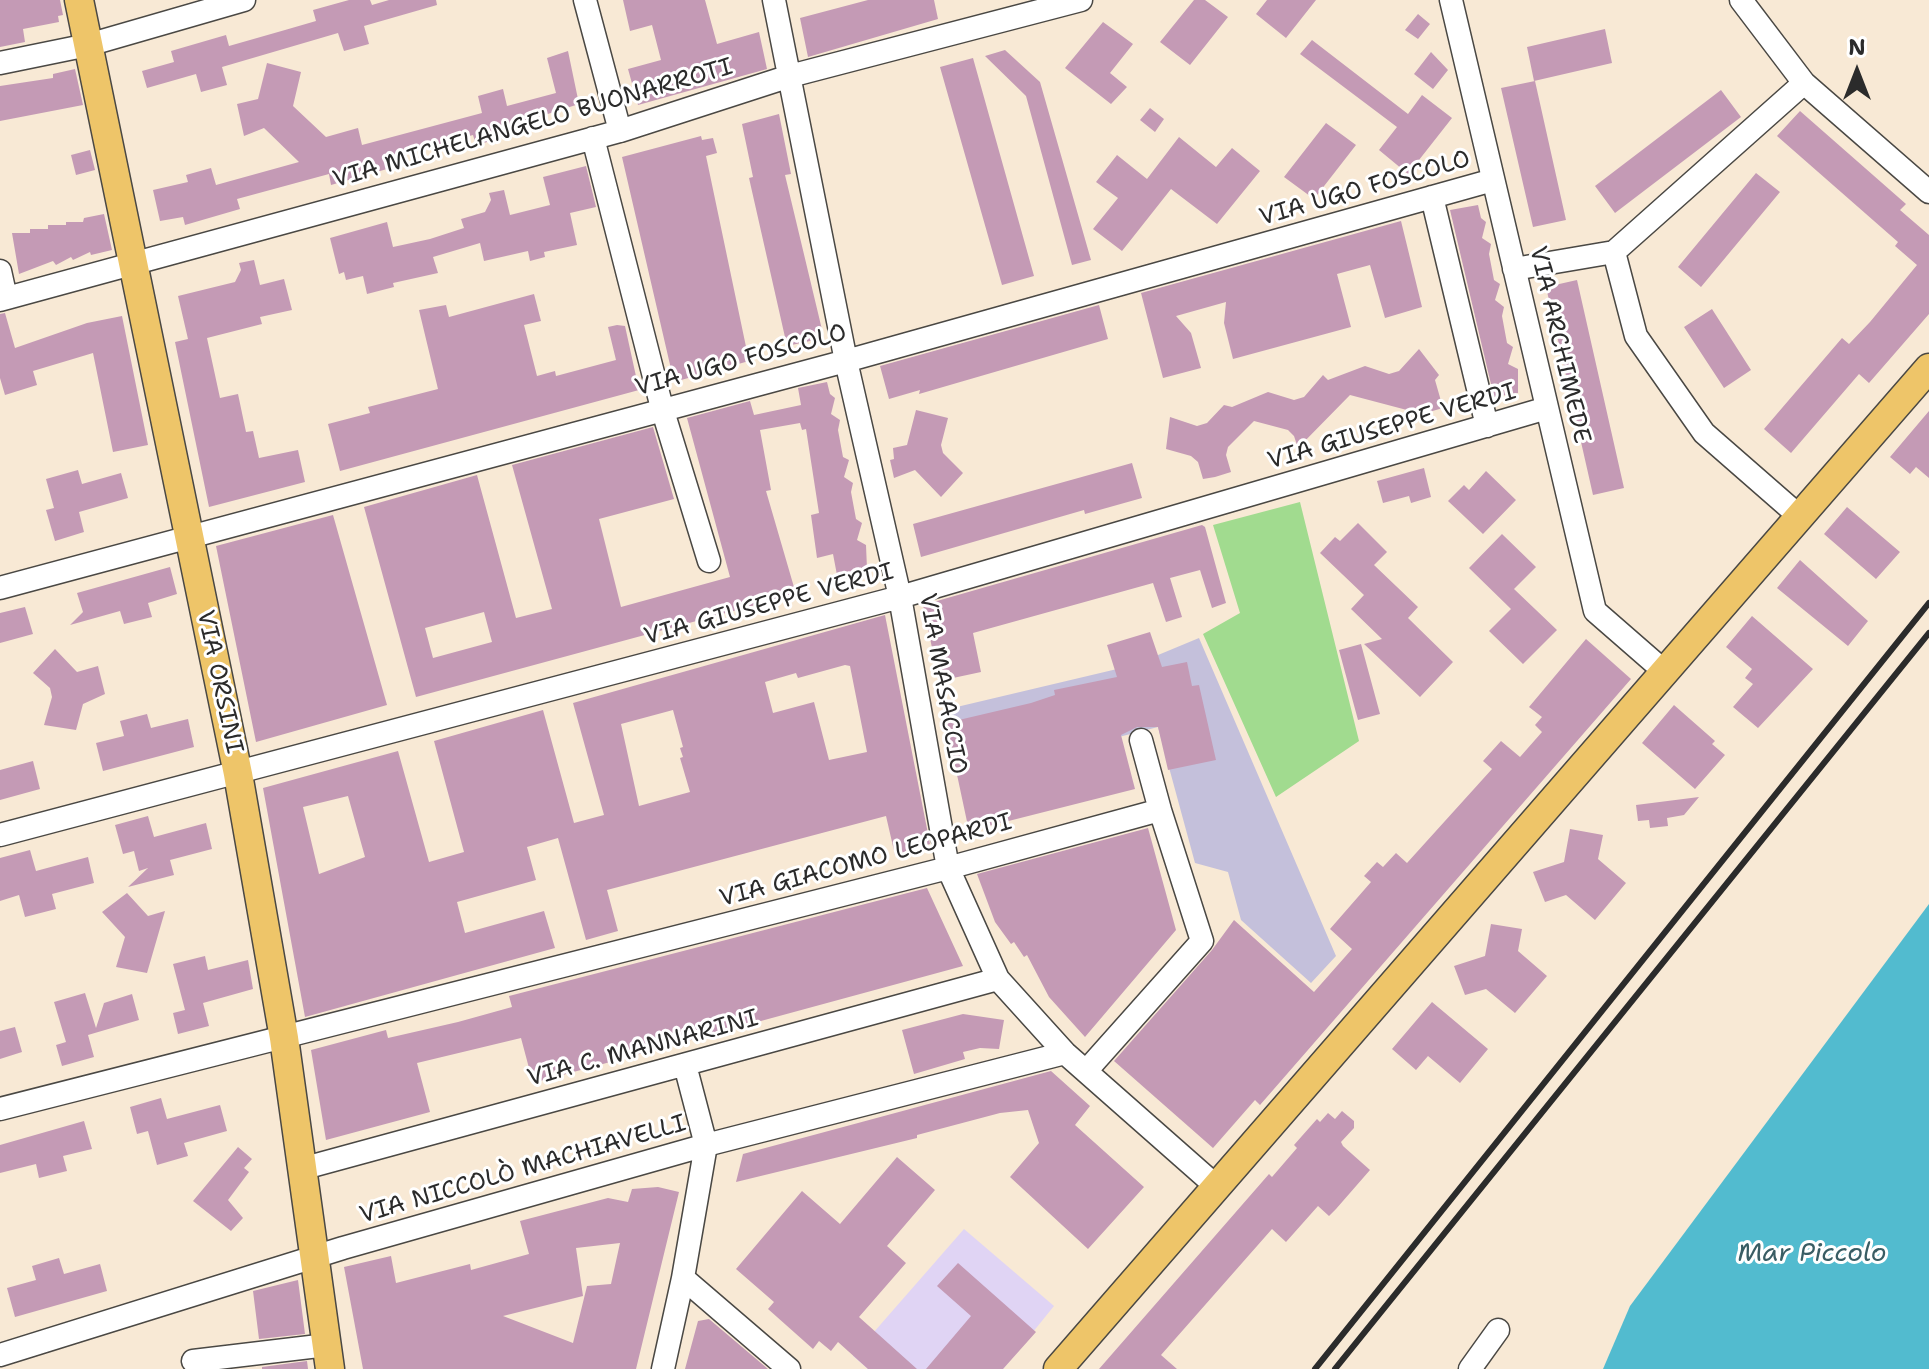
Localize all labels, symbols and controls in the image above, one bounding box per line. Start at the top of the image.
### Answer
north arrow [1817,32,1897,112]
text: N [1848,33,1866,62]
street label: VIA MICHELANGELO BUONARROTI [330,53,736,195]
street label: VIA UGO FOSCOLO [1256,145,1474,233]
street label: VIA ARCHIMEDE [1522,244,1596,446]
street label: VIA UGO FOSCOLO [632,319,850,403]
street label: VIA GIUSEPPE VERDI [1265,378,1519,476]
street label: VIA GIUSEPPE VERDI [641,558,897,652]
street label: VIA MASACCIO [912,591,972,777]
street label: VIA ORSINI [190,608,248,756]
street label: VIA GIACOMO LEOPARDI [717,808,1015,914]
street label: VIA C. MANNARINI [524,1004,762,1094]
street label: VIA NICCOLÒ MACHIAVELLI [356,1110,690,1230]
water label: Mar Piccolo [1737,1238,1887,1270]

